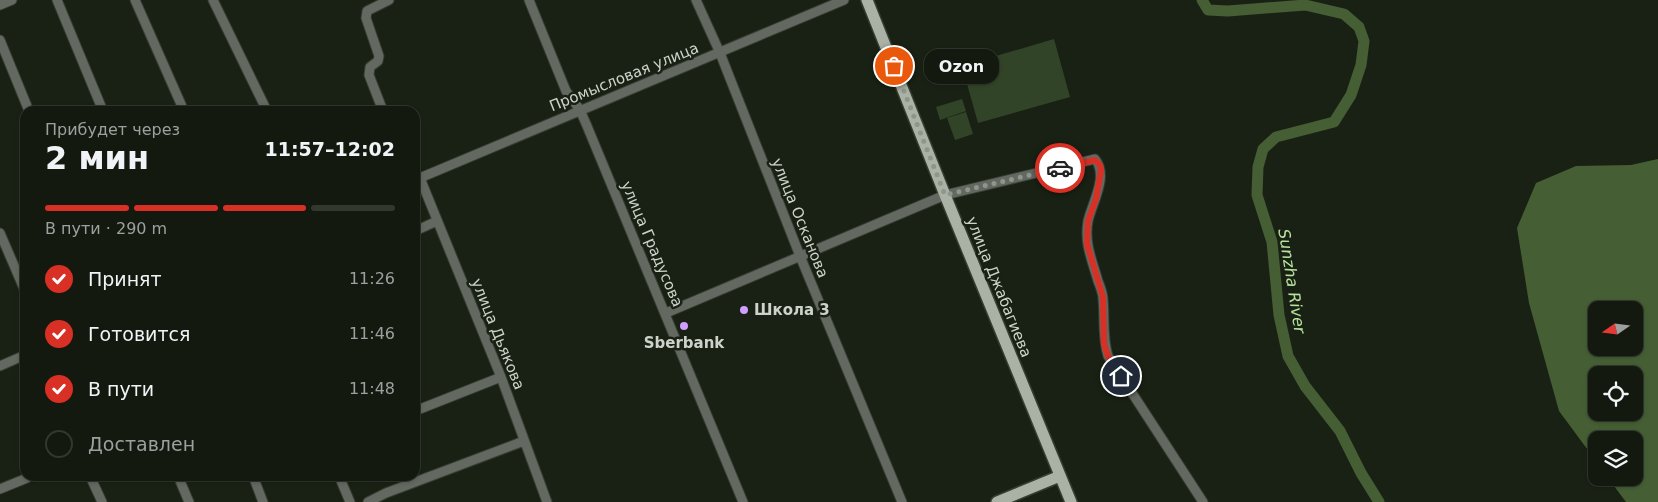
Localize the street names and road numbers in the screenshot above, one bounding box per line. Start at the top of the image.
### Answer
street label: Промысловая улица [547,39,701,115]
street label: улица Осканова [768,155,832,281]
street label: улица Градусова [617,178,687,310]
street label: улица Джабагиева [963,214,1035,360]
street label: улица Дьякова [468,276,528,392]

